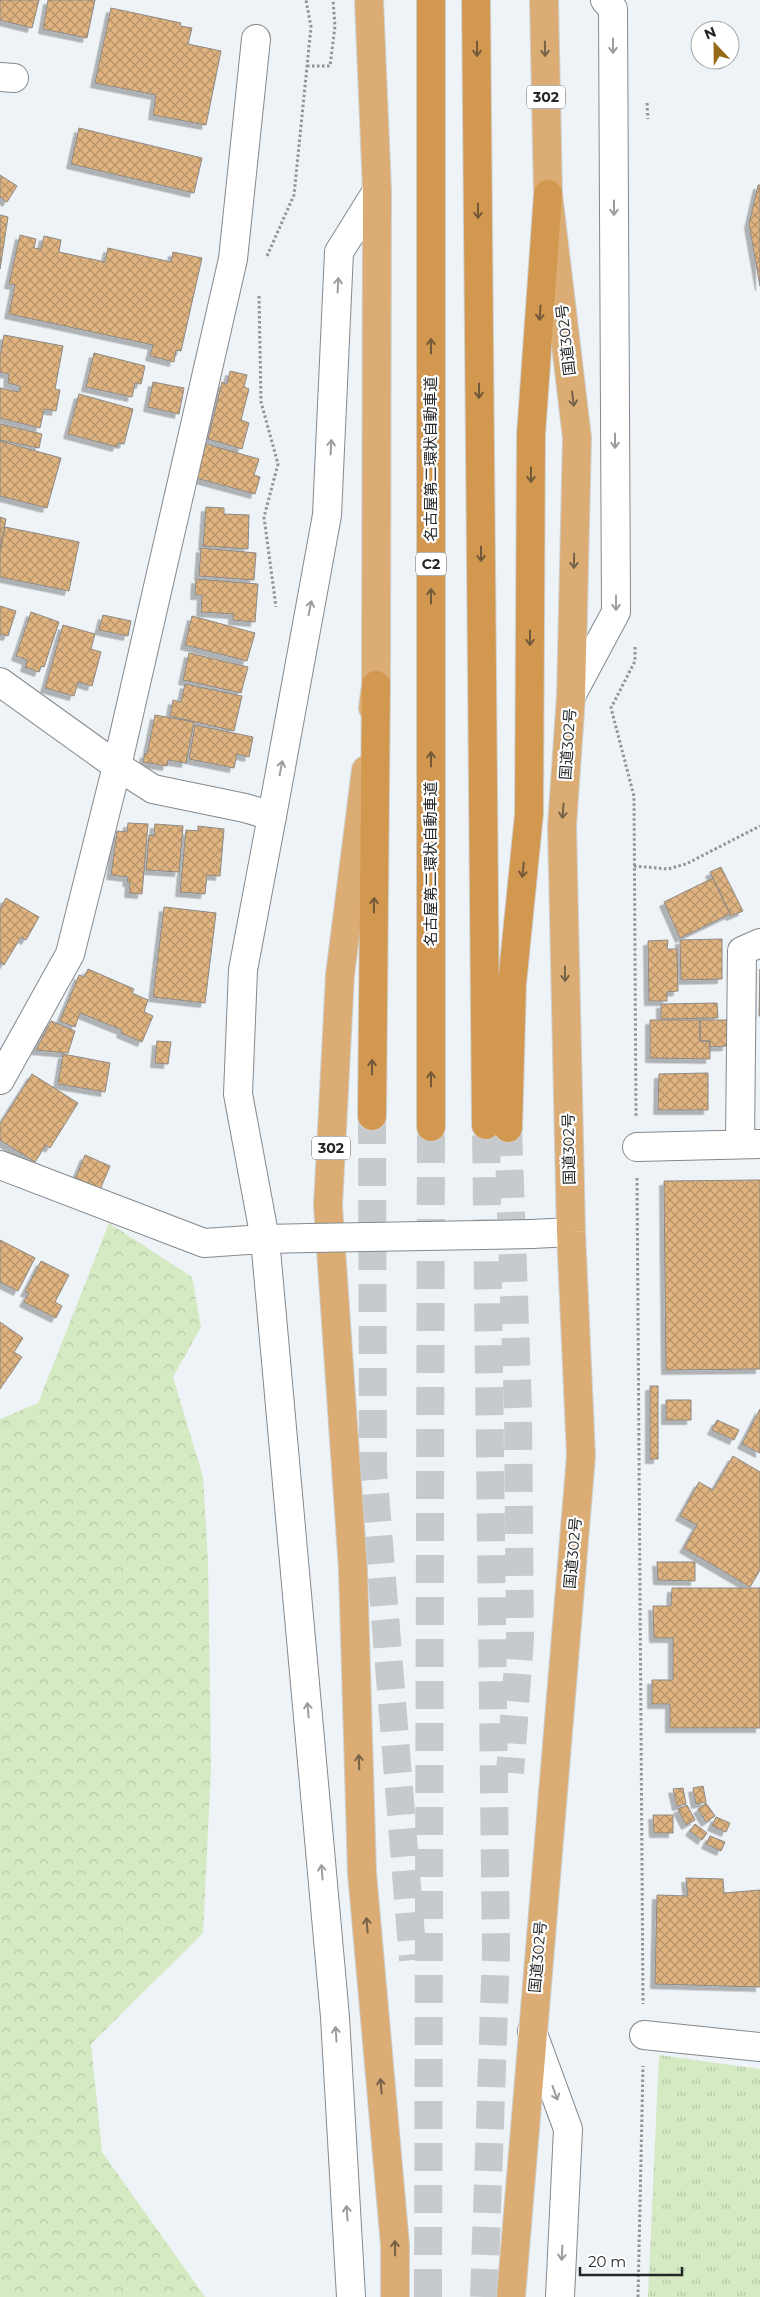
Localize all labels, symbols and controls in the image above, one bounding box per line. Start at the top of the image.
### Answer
north arrow [690,20,740,70]
text: N [702,22,719,43]
one-way arrow [608,37,618,53]
one-way arrow [472,40,481,56]
one-way arrow [540,40,550,56]
road number: 302 [527,85,565,108]
one-way arrow [609,200,619,216]
one-way arrow [473,202,483,219]
one-way arrow [333,277,343,294]
street label: 国道302号 [552,303,579,377]
one-way arrow [535,305,544,321]
one-way arrow [426,338,436,354]
street label: 名古屋第二環状自動車道 [421,376,440,542]
one-way arrow [475,383,484,399]
one-way arrow [568,391,578,407]
one-way arrow [610,432,620,448]
one-way arrow [326,440,335,456]
one-way arrow [526,466,536,483]
one-way arrow [476,545,486,561]
road number: C2 [416,552,446,576]
one-way arrow [570,553,579,569]
one-way arrow [426,588,436,604]
one-way arrow [611,594,621,611]
one-way arrow [306,601,316,617]
one-way arrow [525,629,535,645]
street label: 国道302号 [556,707,579,781]
one-way arrow [426,751,436,767]
one-way arrow [276,760,286,776]
street label: 名古屋第二環状自動車道 [421,781,440,947]
one-way arrow [558,803,568,819]
one-way arrow [518,862,528,878]
one-way arrow [369,897,379,914]
one-way arrow [560,965,570,981]
one-way arrow [367,1060,377,1076]
one-way arrow [426,1071,436,1087]
street label: 国道302号 [558,1113,579,1185]
road number: 302 [312,1136,350,1160]
street label: 国道302号 [560,1516,585,1590]
one-way arrow [303,1702,312,1718]
one-way arrow [354,1755,364,1771]
one-way arrow [317,1864,327,1880]
one-way arrow [362,1917,372,1933]
street label: 国道302号 [525,1920,550,1994]
one-way arrow [332,2026,341,2042]
one-way arrow [376,2079,386,2095]
one-way arrow [551,2085,560,2100]
one-way arrow [343,2206,352,2222]
one-way arrow [390,2241,400,2257]
scale bar [580,2244,682,2276]
one-way arrow [558,2245,567,2261]
text: 20 m [588,2252,626,2271]

